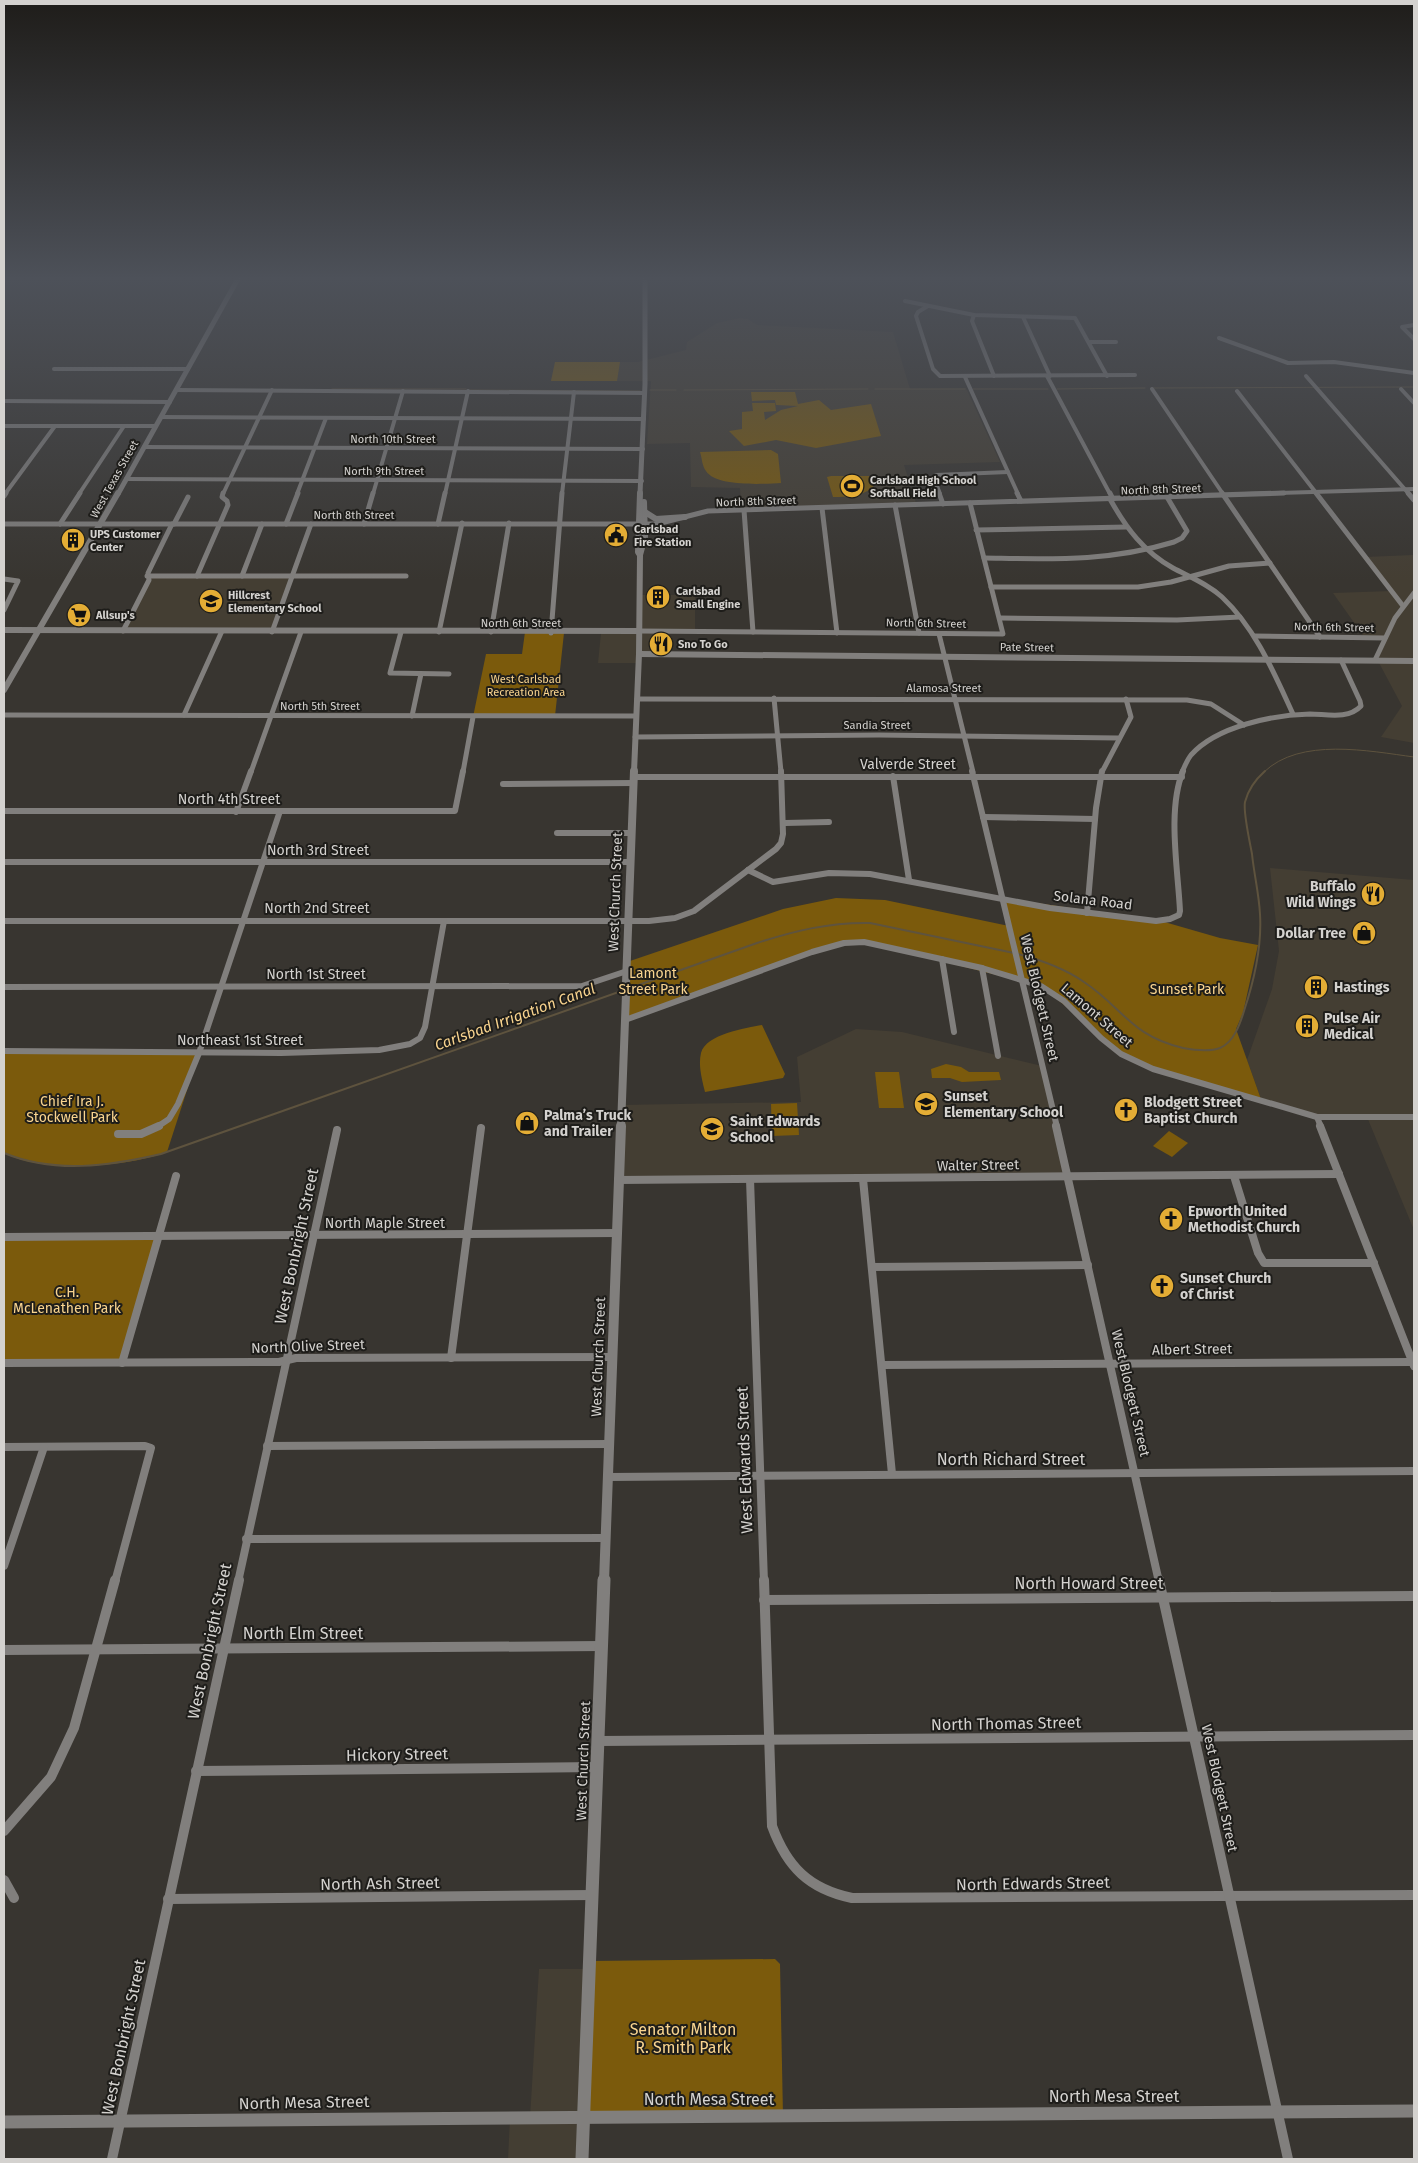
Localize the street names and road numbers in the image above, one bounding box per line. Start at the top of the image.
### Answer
street label: North 10th Street [350,433,436,446]
street label: West Texas Street [88,438,141,520]
street label: North 9th Street [344,465,424,478]
street label: North 8th Street [1120,482,1202,497]
street label: North 8th Street [715,494,797,509]
street label: North 8th Street [314,509,394,522]
street label: North 6th Street [886,616,966,631]
street label: North 6th Street [481,617,561,630]
street label: North 6th Street [1294,620,1374,635]
street label: Pate Street [1000,641,1054,654]
street label: Alamosa Street [906,682,982,695]
street label: North 5th Street [280,700,360,713]
street label: Sandia Street [844,719,910,732]
street label: Valverde Street [860,756,957,773]
street label: North 4th Street [178,791,281,808]
street label: West Church Street [605,831,626,952]
street label: North 3rd Street [267,842,370,859]
street label: Solana Road [1053,887,1133,914]
street label: North 2nd Street [264,900,371,917]
street label: West Blodgett Street [1017,933,1063,1064]
street label: North 1st Street [266,966,367,983]
street label: Lamont Street [1057,980,1137,1052]
street label: Northeast 1st Street [177,1032,304,1049]
street label: Walter Street [937,1156,1020,1175]
street label: West Bonbright Street [271,1166,322,1326]
street label: North Maple Street [325,1215,446,1232]
street label: West Church Street [588,1296,609,1417]
street label: West Blodgett Street [1108,1328,1154,1459]
street label: North Olive Street [251,1336,366,1357]
street label: Albert Street [1152,1340,1233,1359]
street label: West Edwards Street [732,1386,757,1534]
street label: North Richard Street [937,1450,1086,1469]
street label: West Bonbright Street [184,1561,235,1721]
street label: North Howard Street [1015,1574,1164,1593]
street label: North Elm Street [243,1624,363,1643]
street label: West Church Street [573,1700,594,1821]
street label: North Thomas Street [931,1713,1081,1734]
street label: West Blodgett Street [1198,1723,1242,1854]
street label: Hickory Street [346,1744,448,1765]
street label: North Ash Street [320,1873,440,1894]
street label: North Edwards Street [956,1873,1110,1894]
street label: West Bonbright Street [98,1957,149,2117]
street label: North Mesa Street [1049,2087,1180,2106]
street label: North Mesa Street [644,2090,775,2109]
street label: North Mesa Street [239,2092,370,2113]

